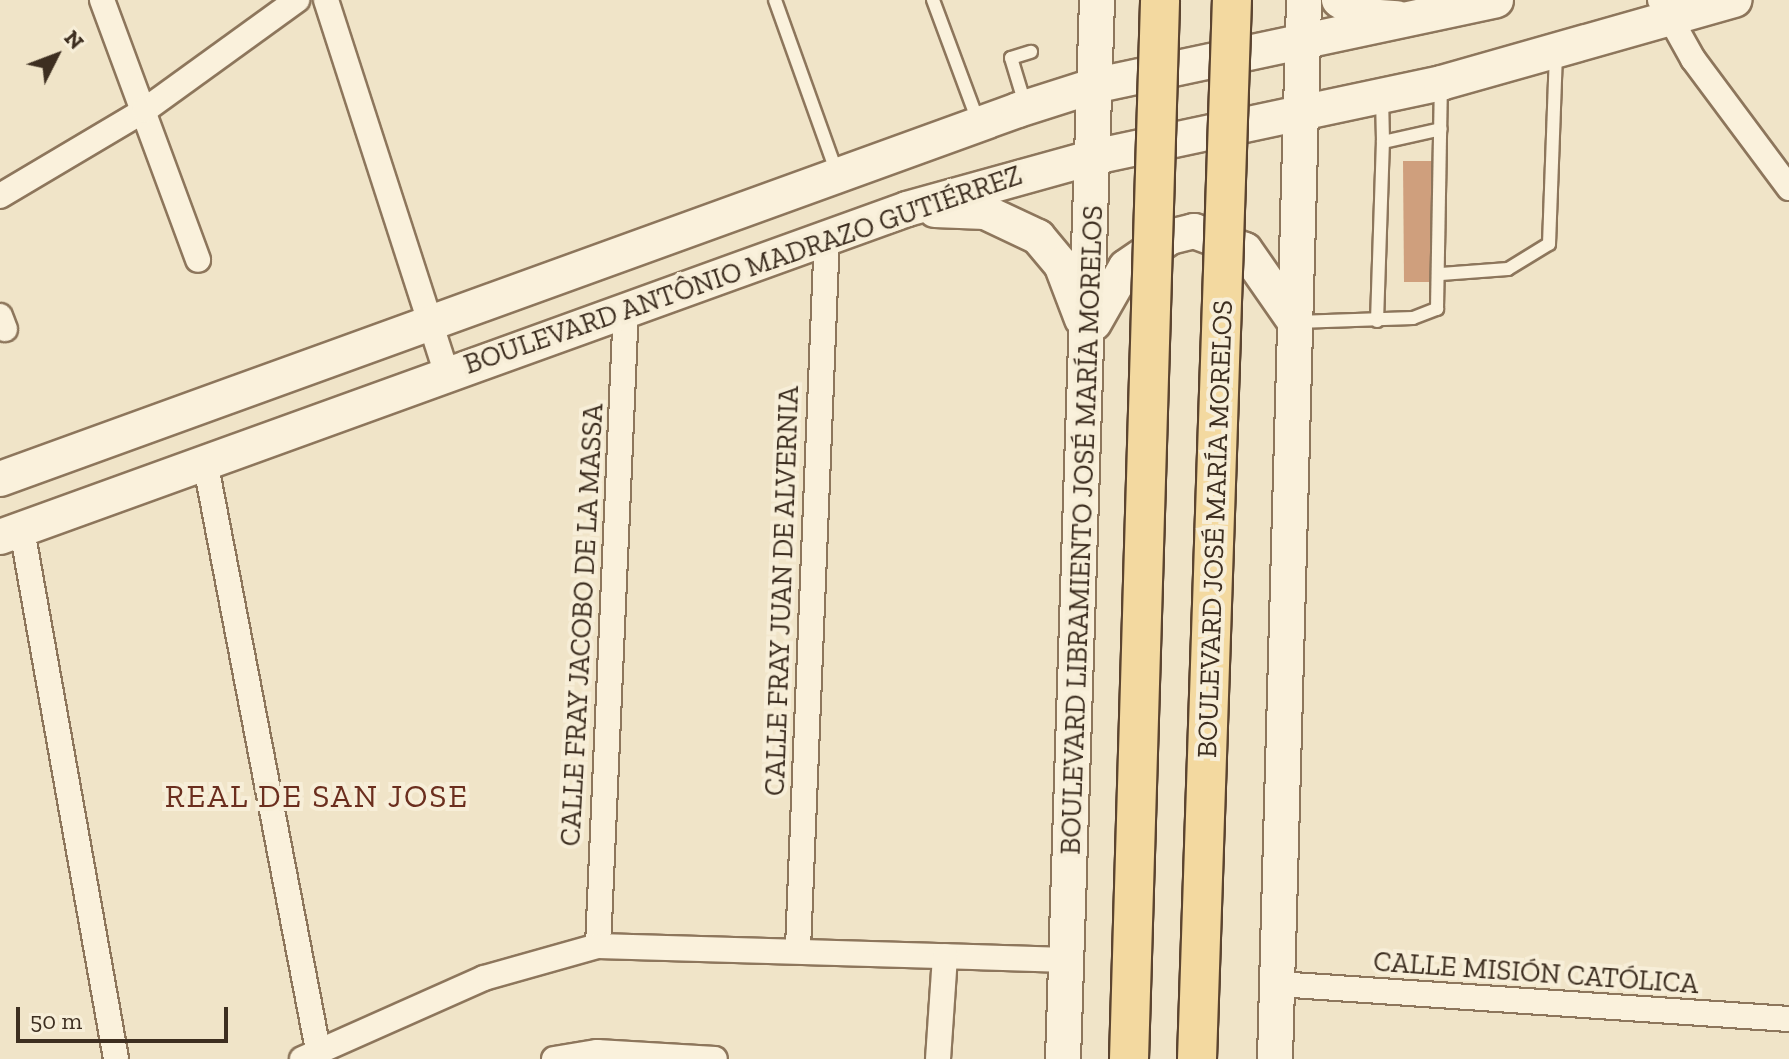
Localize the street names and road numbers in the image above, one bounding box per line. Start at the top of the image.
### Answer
street label: BOULEVARD ANTÔNIO MADRAZO GUTIÉRREZ [459,158,1027,382]
street label: BOULEVARD LIBRAMIENTO JOSÉ MARÍA MORELOS [1054,204,1110,856]
street label: BOULEVARD JOSÉ MARÍA MORELOS [1190,299,1240,759]
street label: CALLE FRAY JUAN DE ALVERNIA [758,384,806,798]
street label: CALLE FRAY JACOBO DE LA MASSA [554,402,610,848]
street label: CALLE MISIÓN CATÓLICA [1372,945,1700,1001]

